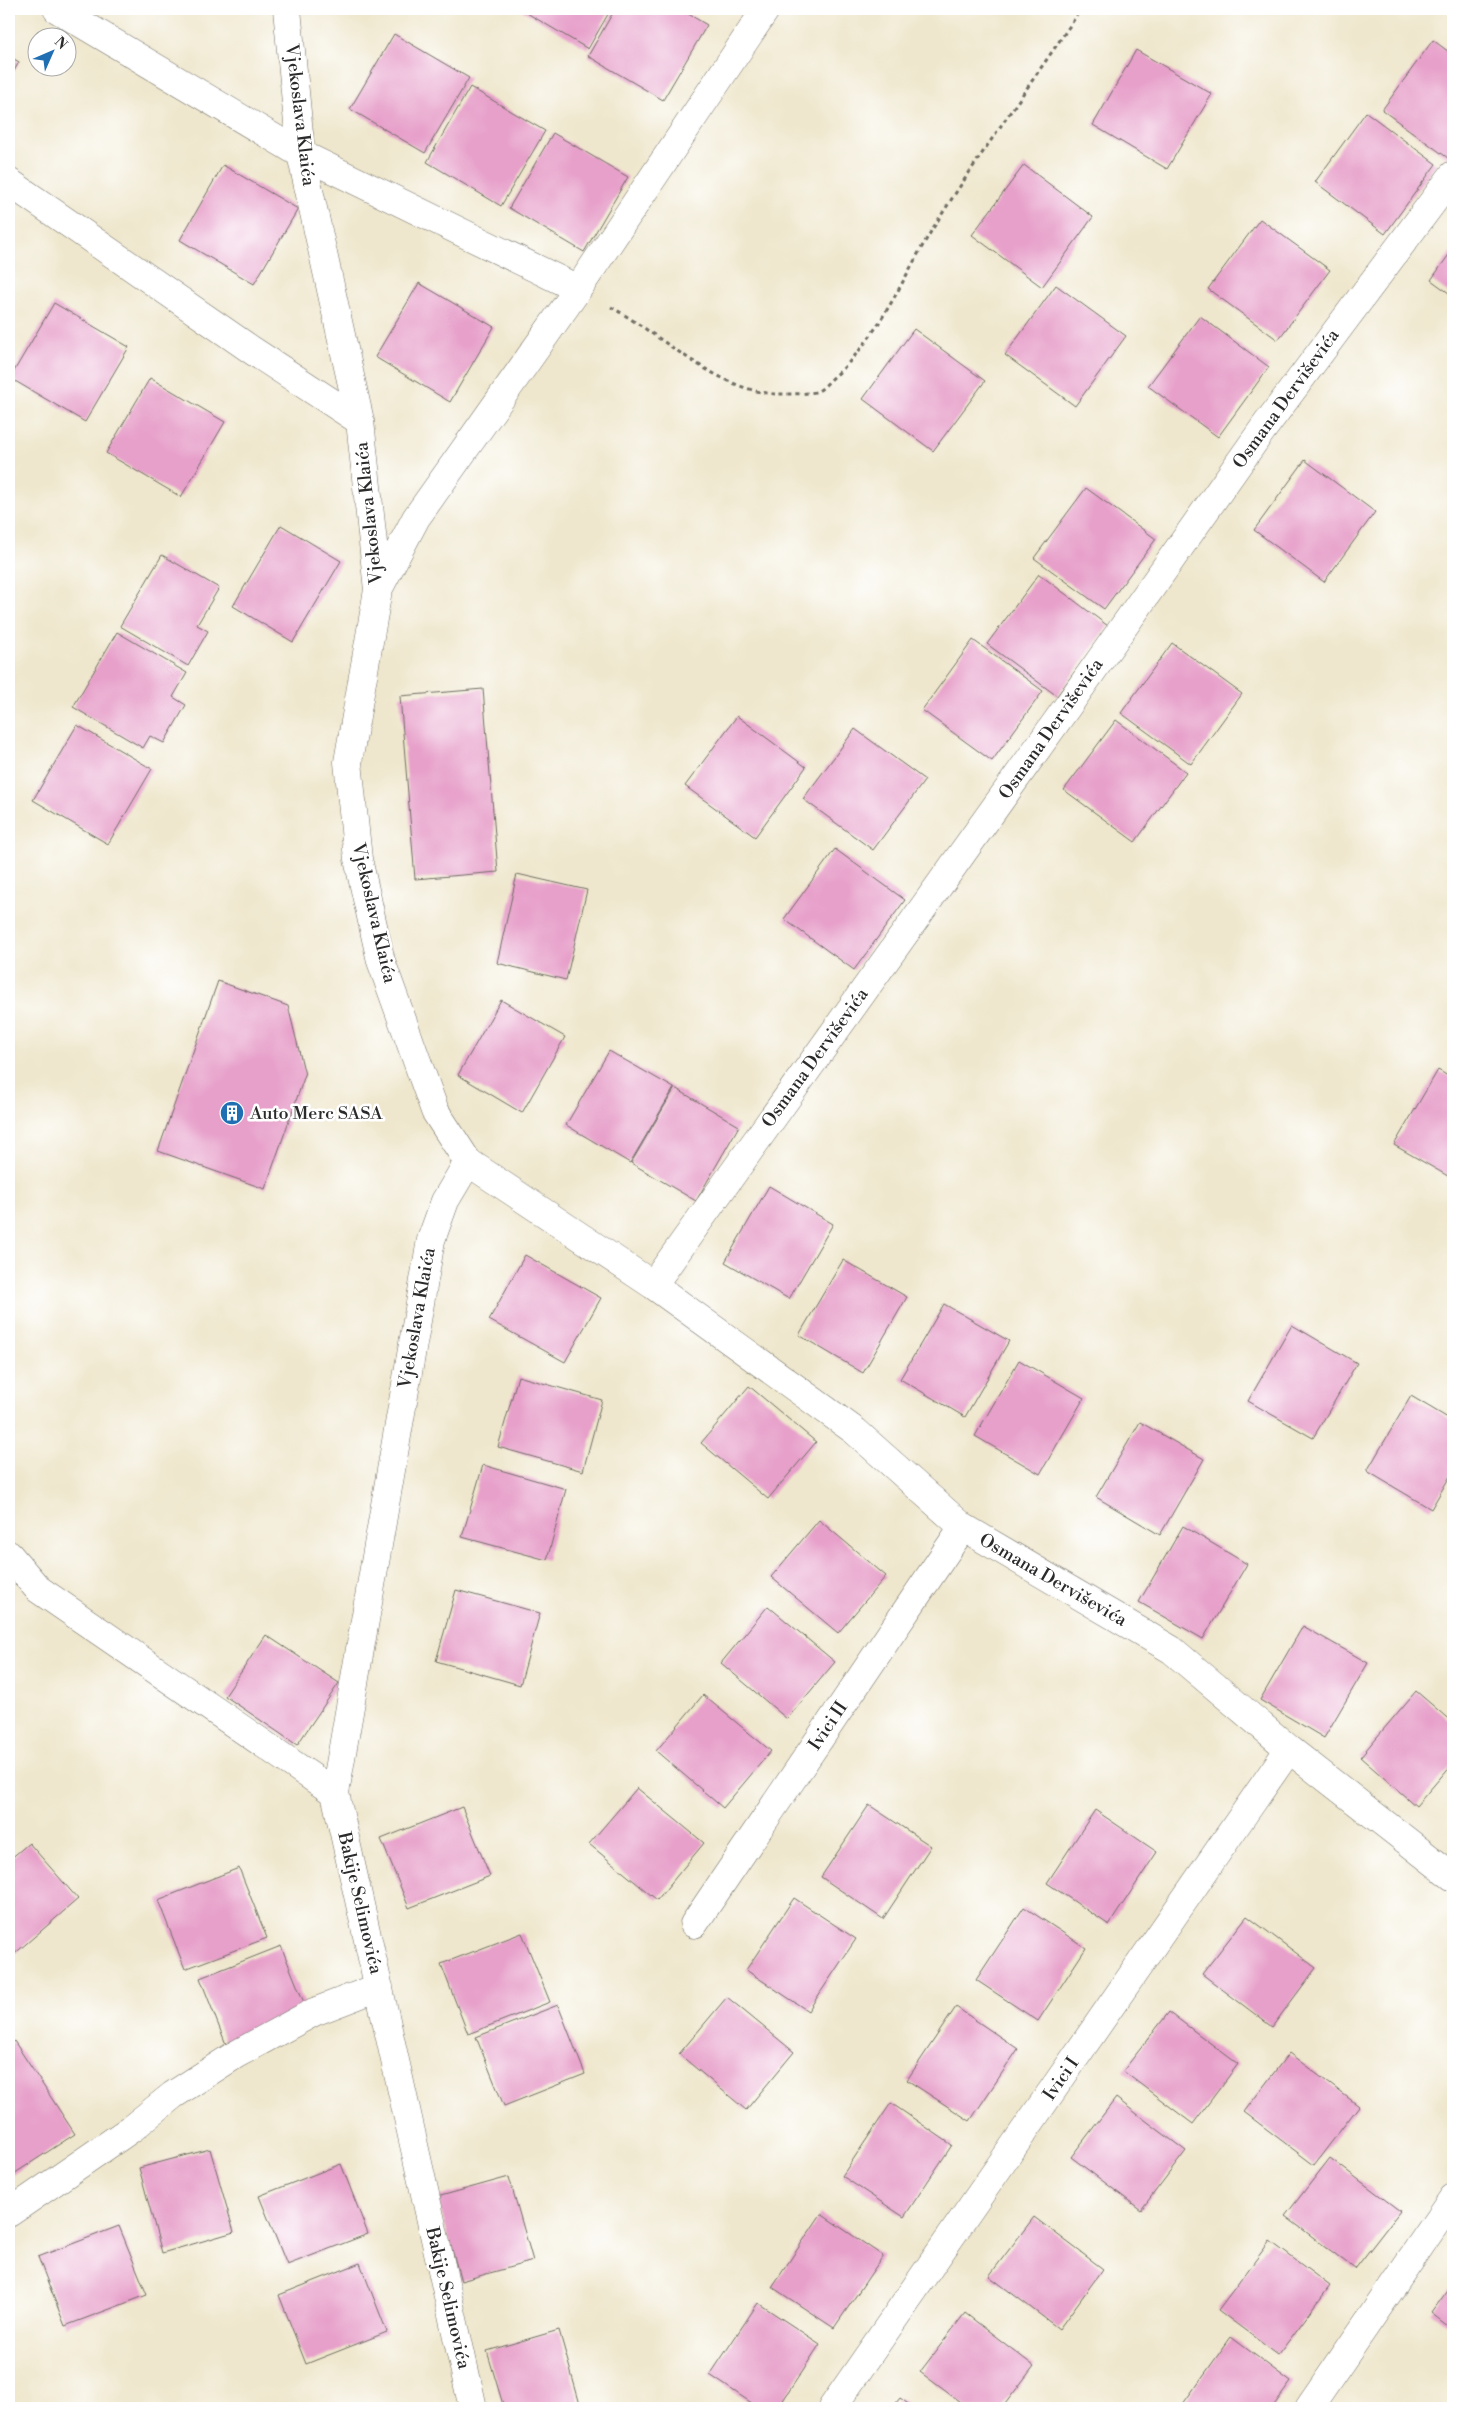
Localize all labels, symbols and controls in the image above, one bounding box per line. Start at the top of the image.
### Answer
north arrow [28,28,78,78]
text: N [50,33,71,54]
street label: Vjekoslava Klaića [280,42,320,188]
street label: Osmana Derviševića [1228,324,1345,473]
street label: Vjekoslava Klaića [350,440,388,586]
street label: Osmana Derviševića [994,653,1109,804]
street label: Vjekoslava Klaića [347,840,401,986]
street label: Osmana Derviševića [757,983,874,1132]
building icon: Auto Merc SASA [219,1100,245,1126]
place label: Auto Merc SASA [249,1102,383,1125]
street label: Vjekoslava Klaića [393,1245,441,1391]
street label: Osmana Derviševića [975,1528,1132,1632]
street label: Ivici II [803,1697,853,1755]
street label: Bakije Selimovića [332,1829,388,1977]
street label: Ivici I [1038,2053,1084,2105]
street label: Bakije Selimovića [420,2224,476,2372]

